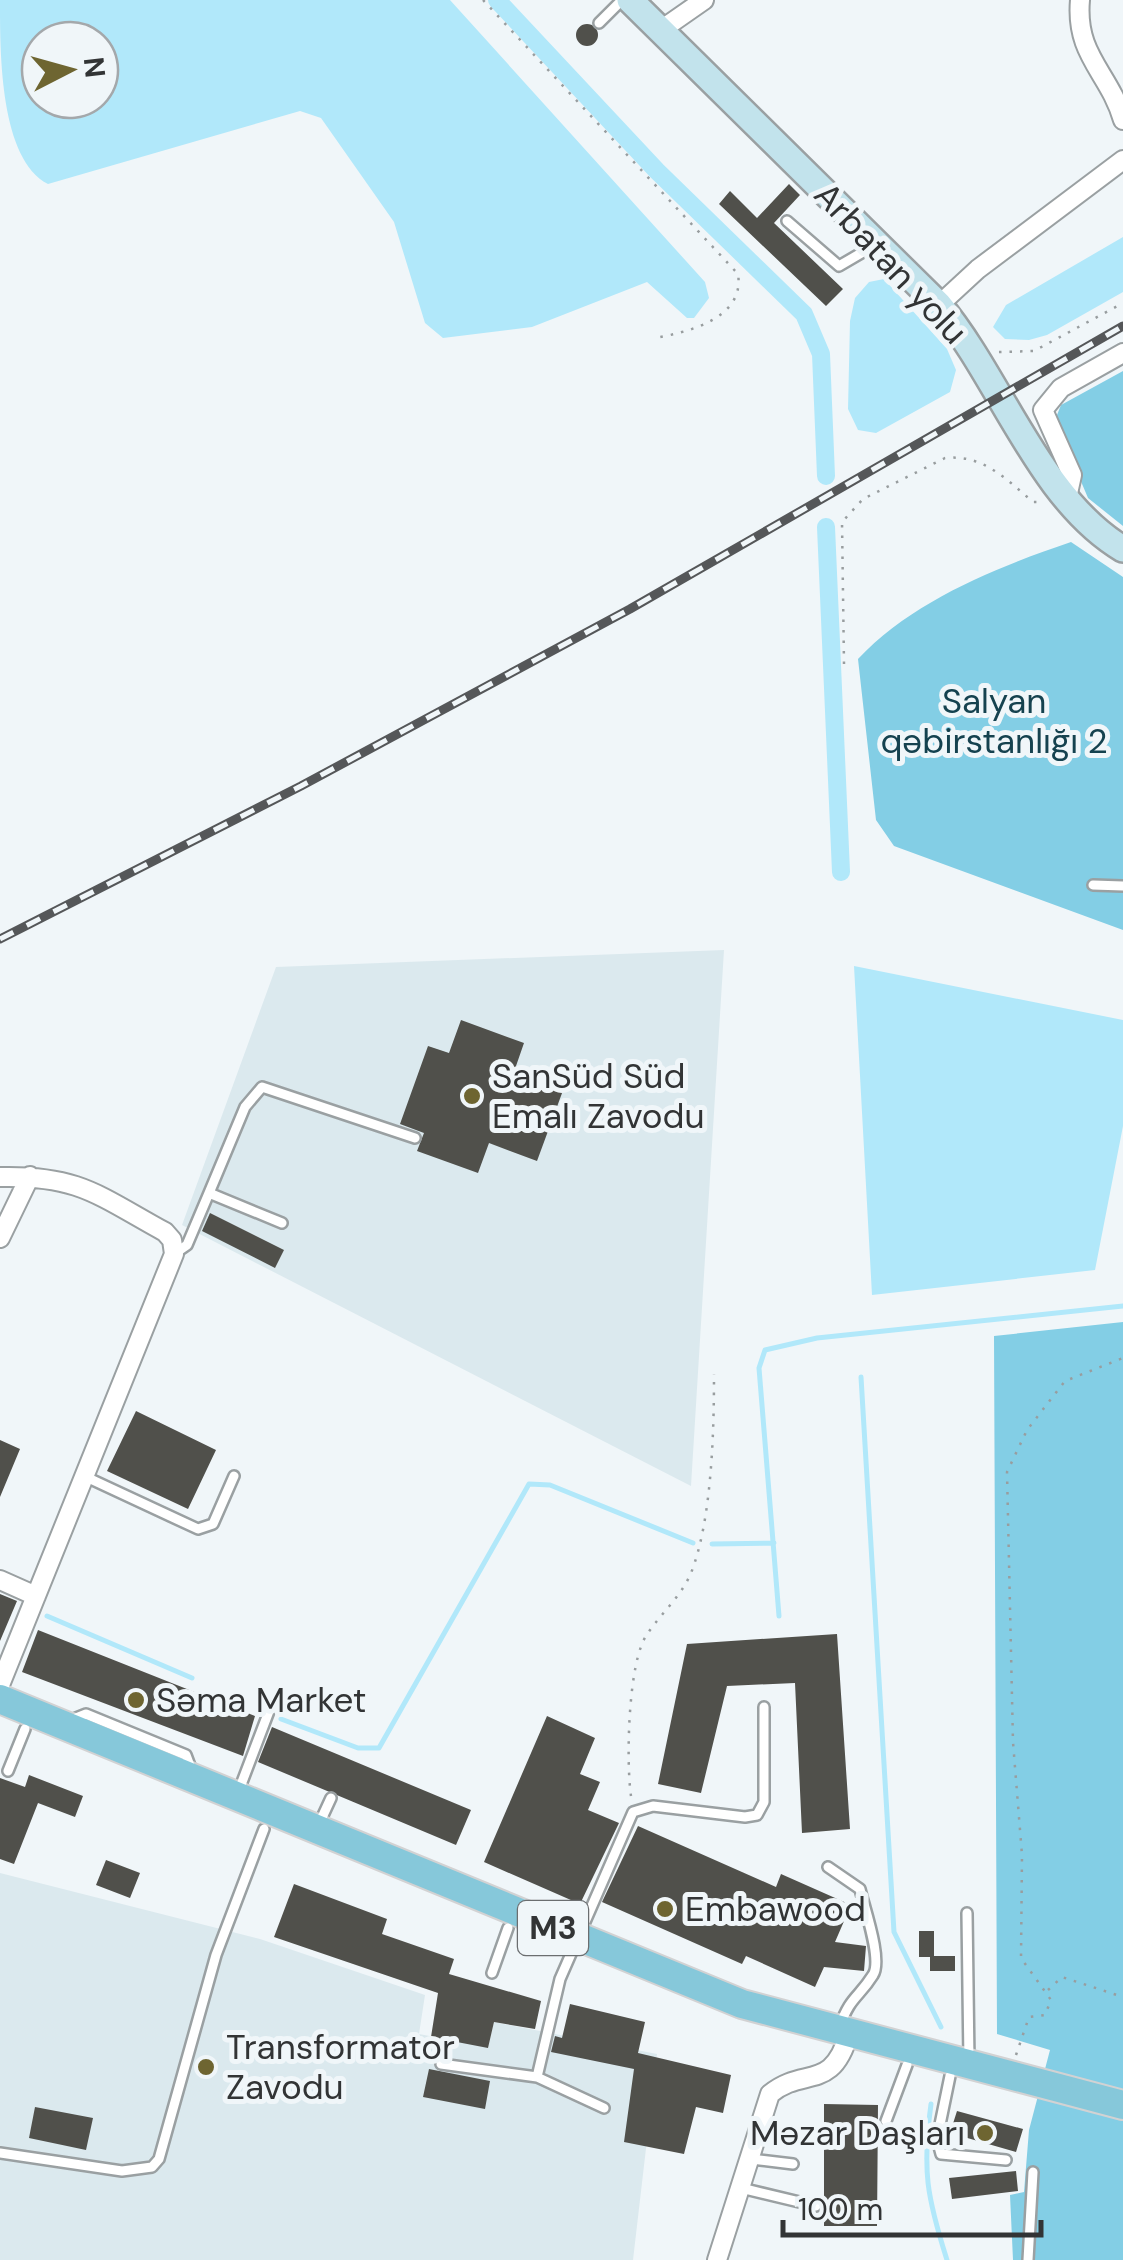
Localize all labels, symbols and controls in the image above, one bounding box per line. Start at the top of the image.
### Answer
north arrow [20,20,120,120]
text: N [75,55,114,80]
street label: Arbatan yolu [804,172,978,354]
park label: Salyan qəbirstanlığı 2 [880,678,1108,764]
place label: SanSüd Süd Emalı Zavodu [492,1053,705,1139]
marker: SanSüd Süd Emalı Zavodu [461,1085,483,1107]
place label: Səma Market [156,1677,367,1723]
marker: Səma Market [125,1689,147,1711]
place label: Embawood [685,1886,866,1932]
marker: Embawood [654,1898,676,1920]
road number: M3 [518,1901,588,1955]
place label: Transformator Zavodu [226,2024,455,2110]
marker: Transformator Zavodu [195,2056,217,2078]
place label: Məzar Daşları [750,2110,965,2156]
marker: Məzar Daşları [974,2122,996,2144]
scale bar [783,2175,1040,2237]
text: 100 m [798,2190,883,2229]

